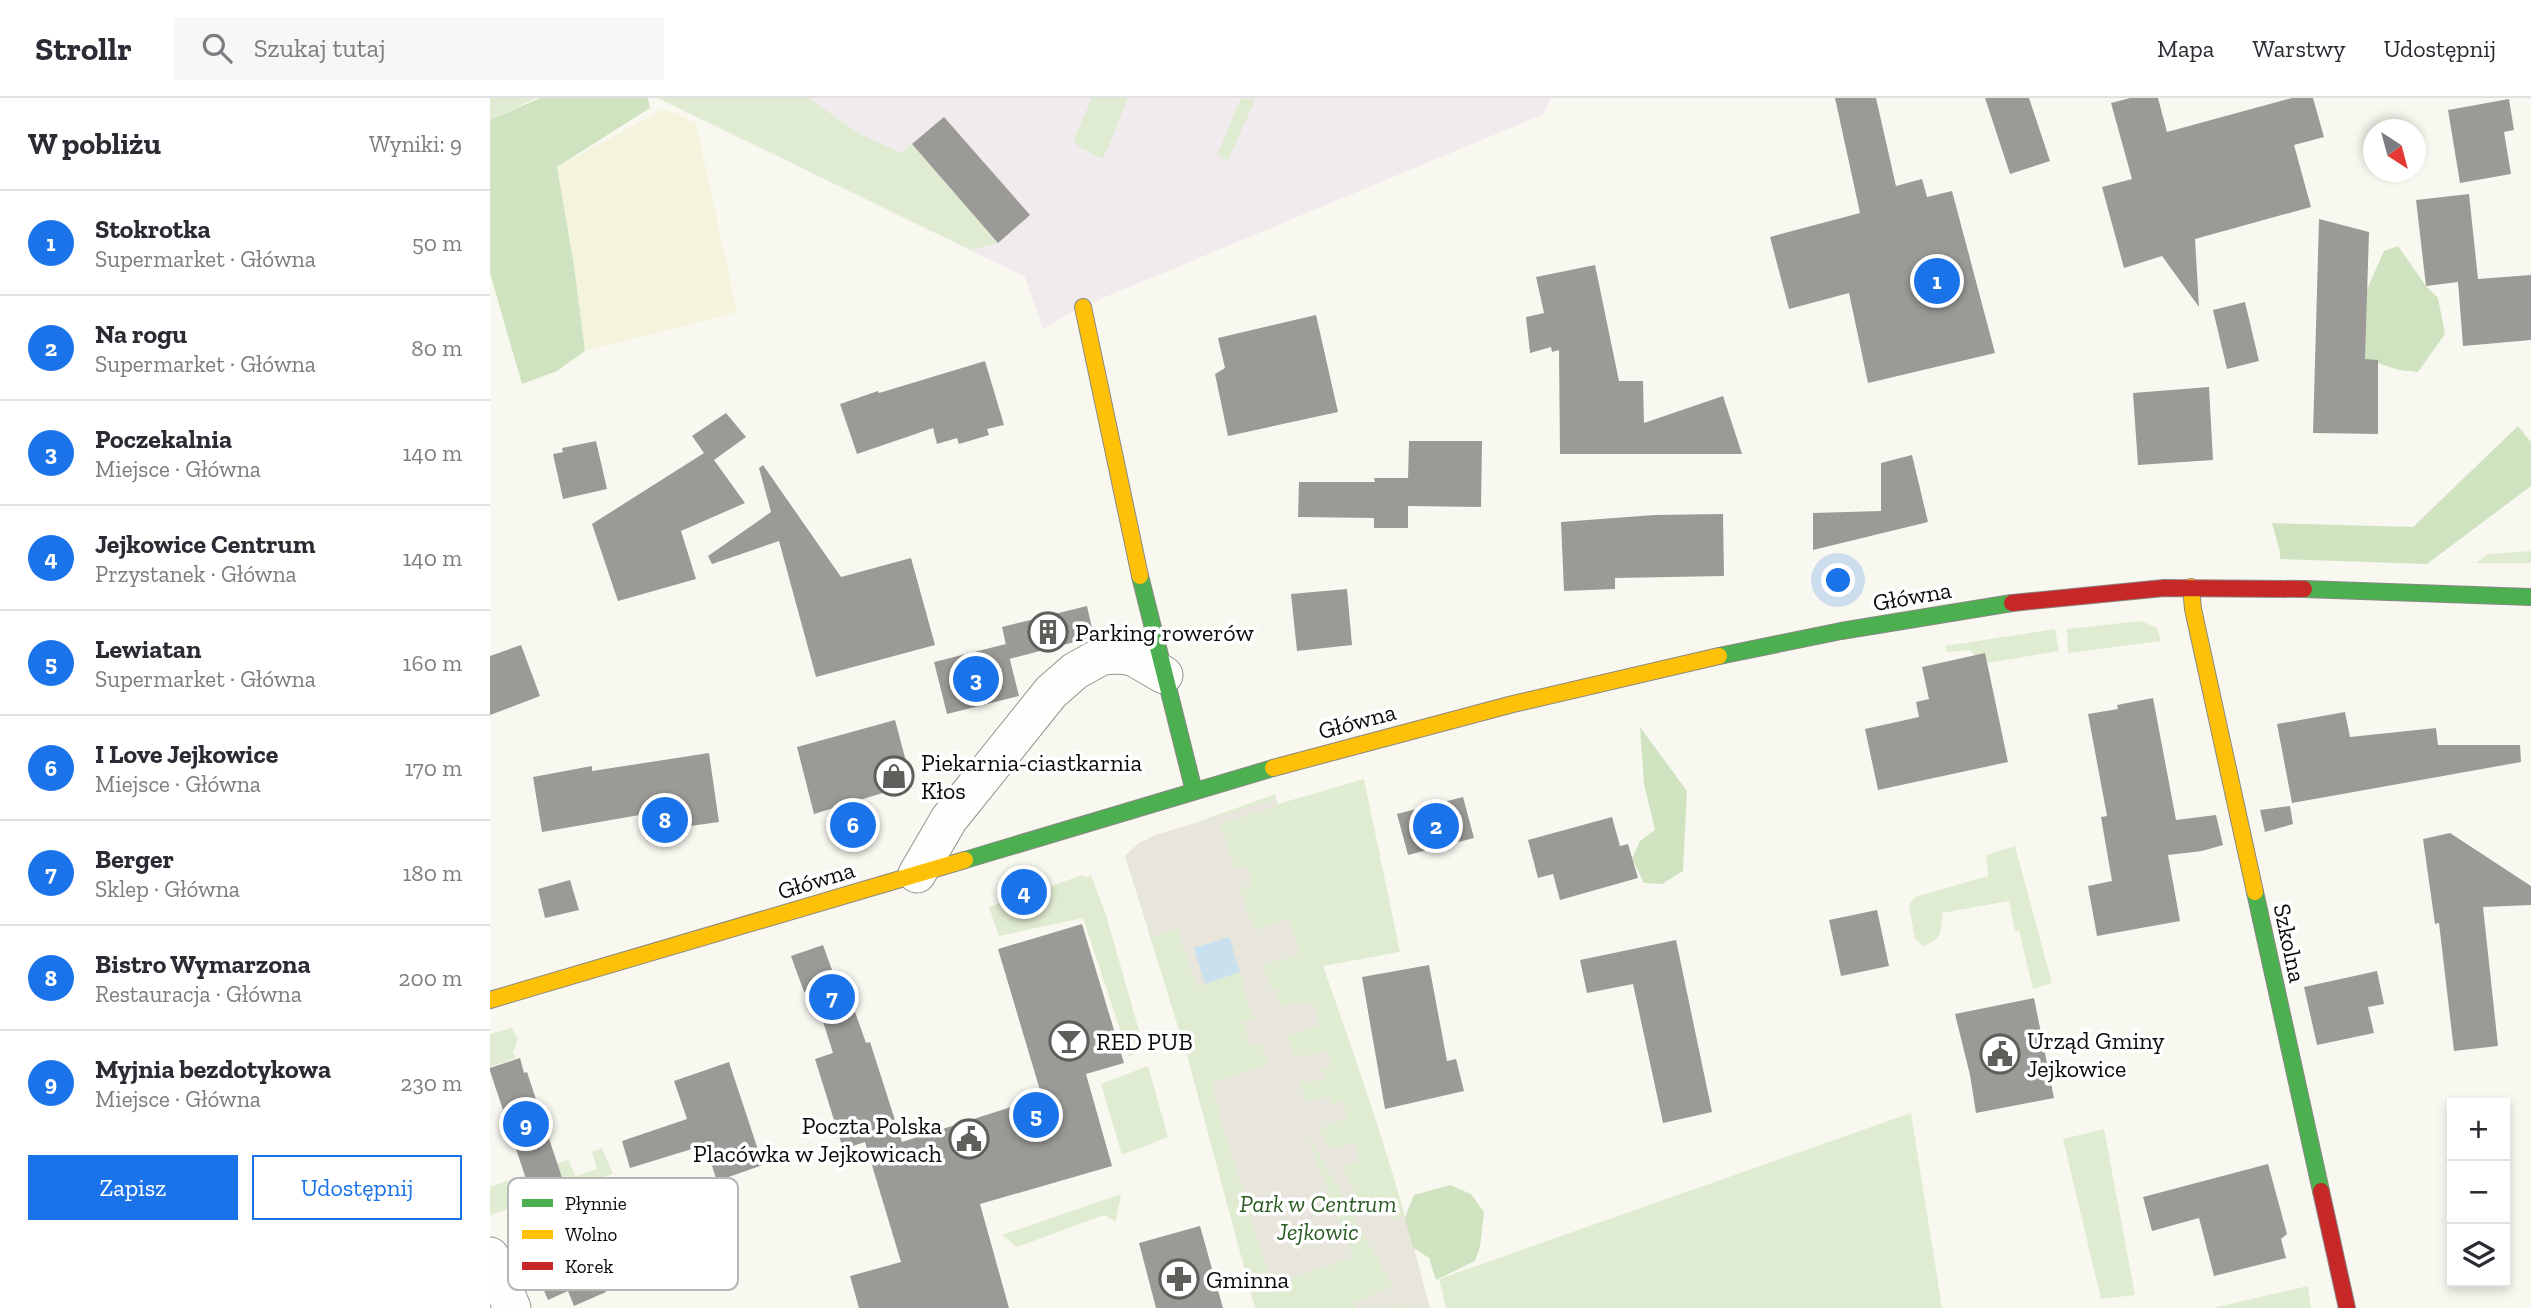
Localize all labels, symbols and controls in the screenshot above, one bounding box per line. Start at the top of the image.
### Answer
search box [174,17,664,80]
text: Strollr [35,29,132,68]
icon: search [198,29,236,67]
text: Szukaj tutaj [254,32,386,64]
text: Mapa [2157,34,2214,63]
text: Warstwy [2252,34,2346,63]
text: Udostępnij [2384,34,2496,63]
north arrow [2363,119,2426,182]
text: W pobliżu [28,126,161,162]
text: Wyniki: 9 [369,130,462,158]
text: Stokrotka [95,213,211,245]
text: 1 [46,229,56,257]
text: 50 m [412,229,462,257]
text: Supermarket · Główna [95,245,316,273]
pin: 1 [1914,255,1960,307]
text: Na rogu [95,318,187,350]
text: 2 [45,334,57,362]
text: 80 m [411,334,462,362]
text: Supermarket · Główna [95,350,316,378]
text: Poczekalnia [95,423,232,455]
text: 3 [45,439,57,467]
text: 140 m [402,439,462,467]
text: Miejsce · Główna [95,455,261,483]
text: Jejkowice Centrum [95,528,316,560]
text: 4 [44,544,58,572]
text: 140 m [402,544,462,572]
text: Przystanek · Główna [95,560,297,588]
your location [1821,563,1855,597]
street label: Główna [1871,575,1954,617]
building icon: Parking rowerów [1027,611,1069,653]
place label: Parking rowerów [1075,618,1254,647]
text: Lewiatan [95,633,201,665]
text: 5 [45,649,57,677]
text: 160 m [403,649,462,677]
pin: 3 [953,653,999,705]
text: Supermarket · Główna [95,665,316,693]
street label: Główna [1315,697,1399,745]
text: I Love Jejkowice [95,738,278,770]
place label: Piekarnia-ciastkarnia Kłos [921,748,1142,805]
text: 6 [45,754,57,782]
text: 170 m [404,754,462,782]
shop icon: Piekarnia-ciastkarnia Kłos [873,755,915,797]
text: Miejsce · Główna [95,770,261,798]
pin: 8 [642,794,688,846]
pin: 6 [830,799,876,851]
pin: 2 [1413,800,1459,852]
text: Berger [95,843,174,875]
street label: Główna [774,854,858,905]
text: 7 [45,859,57,887]
text: 180 m [402,859,462,887]
pin: 4 [1001,866,1047,918]
text: Sklep · Główna [95,875,240,903]
street label: Szkolna [2268,901,2313,985]
text: Bistro Wymarzona [95,948,311,980]
text: 8 [45,964,57,992]
text: 200 m [399,964,462,992]
pin: 7 [809,971,855,1023]
text: Restauracja · Główna [95,980,302,1008]
bar icon: RED PUB [1048,1020,1090,1062]
place label: Urząd Gminy Jejkowice [2027,1026,2165,1083]
place label: RED PUB [1096,1027,1193,1056]
public building icon: Urząd Gminy Jejkowice [1979,1033,2021,1075]
text: Myjnia bezdotykowa [95,1053,331,1085]
text: 9 [45,1069,57,1097]
text: 230 m [401,1069,462,1097]
text: Miejsce · Główna [95,1085,261,1113]
pin: 5 [1013,1089,1059,1141]
pin: 9 [503,1098,549,1150]
map controls [2447,1098,2510,1287]
button: + [2447,1098,2510,1161]
place label: Poczta Polska Placówka w Jejkowicach [693,1111,943,1168]
public building icon: Poczta Polska Placówka w Jejkowicach [948,1118,990,1160]
button: Zapisz [28,1155,238,1220]
button: Udostępnij [252,1155,462,1220]
button: − [2447,1161,2510,1224]
legend [508,1178,738,1290]
park label: Park w Centrum Jejkowic [1239,1189,1397,1246]
text: Płynnie [565,1192,627,1215]
text: Wolno [565,1223,618,1246]
button: layers [2447,1224,2510,1287]
text: Korek [565,1255,613,1278]
pharmacy icon: Gminna [1158,1258,1200,1300]
place label: Gminna [1206,1265,1290,1294]

